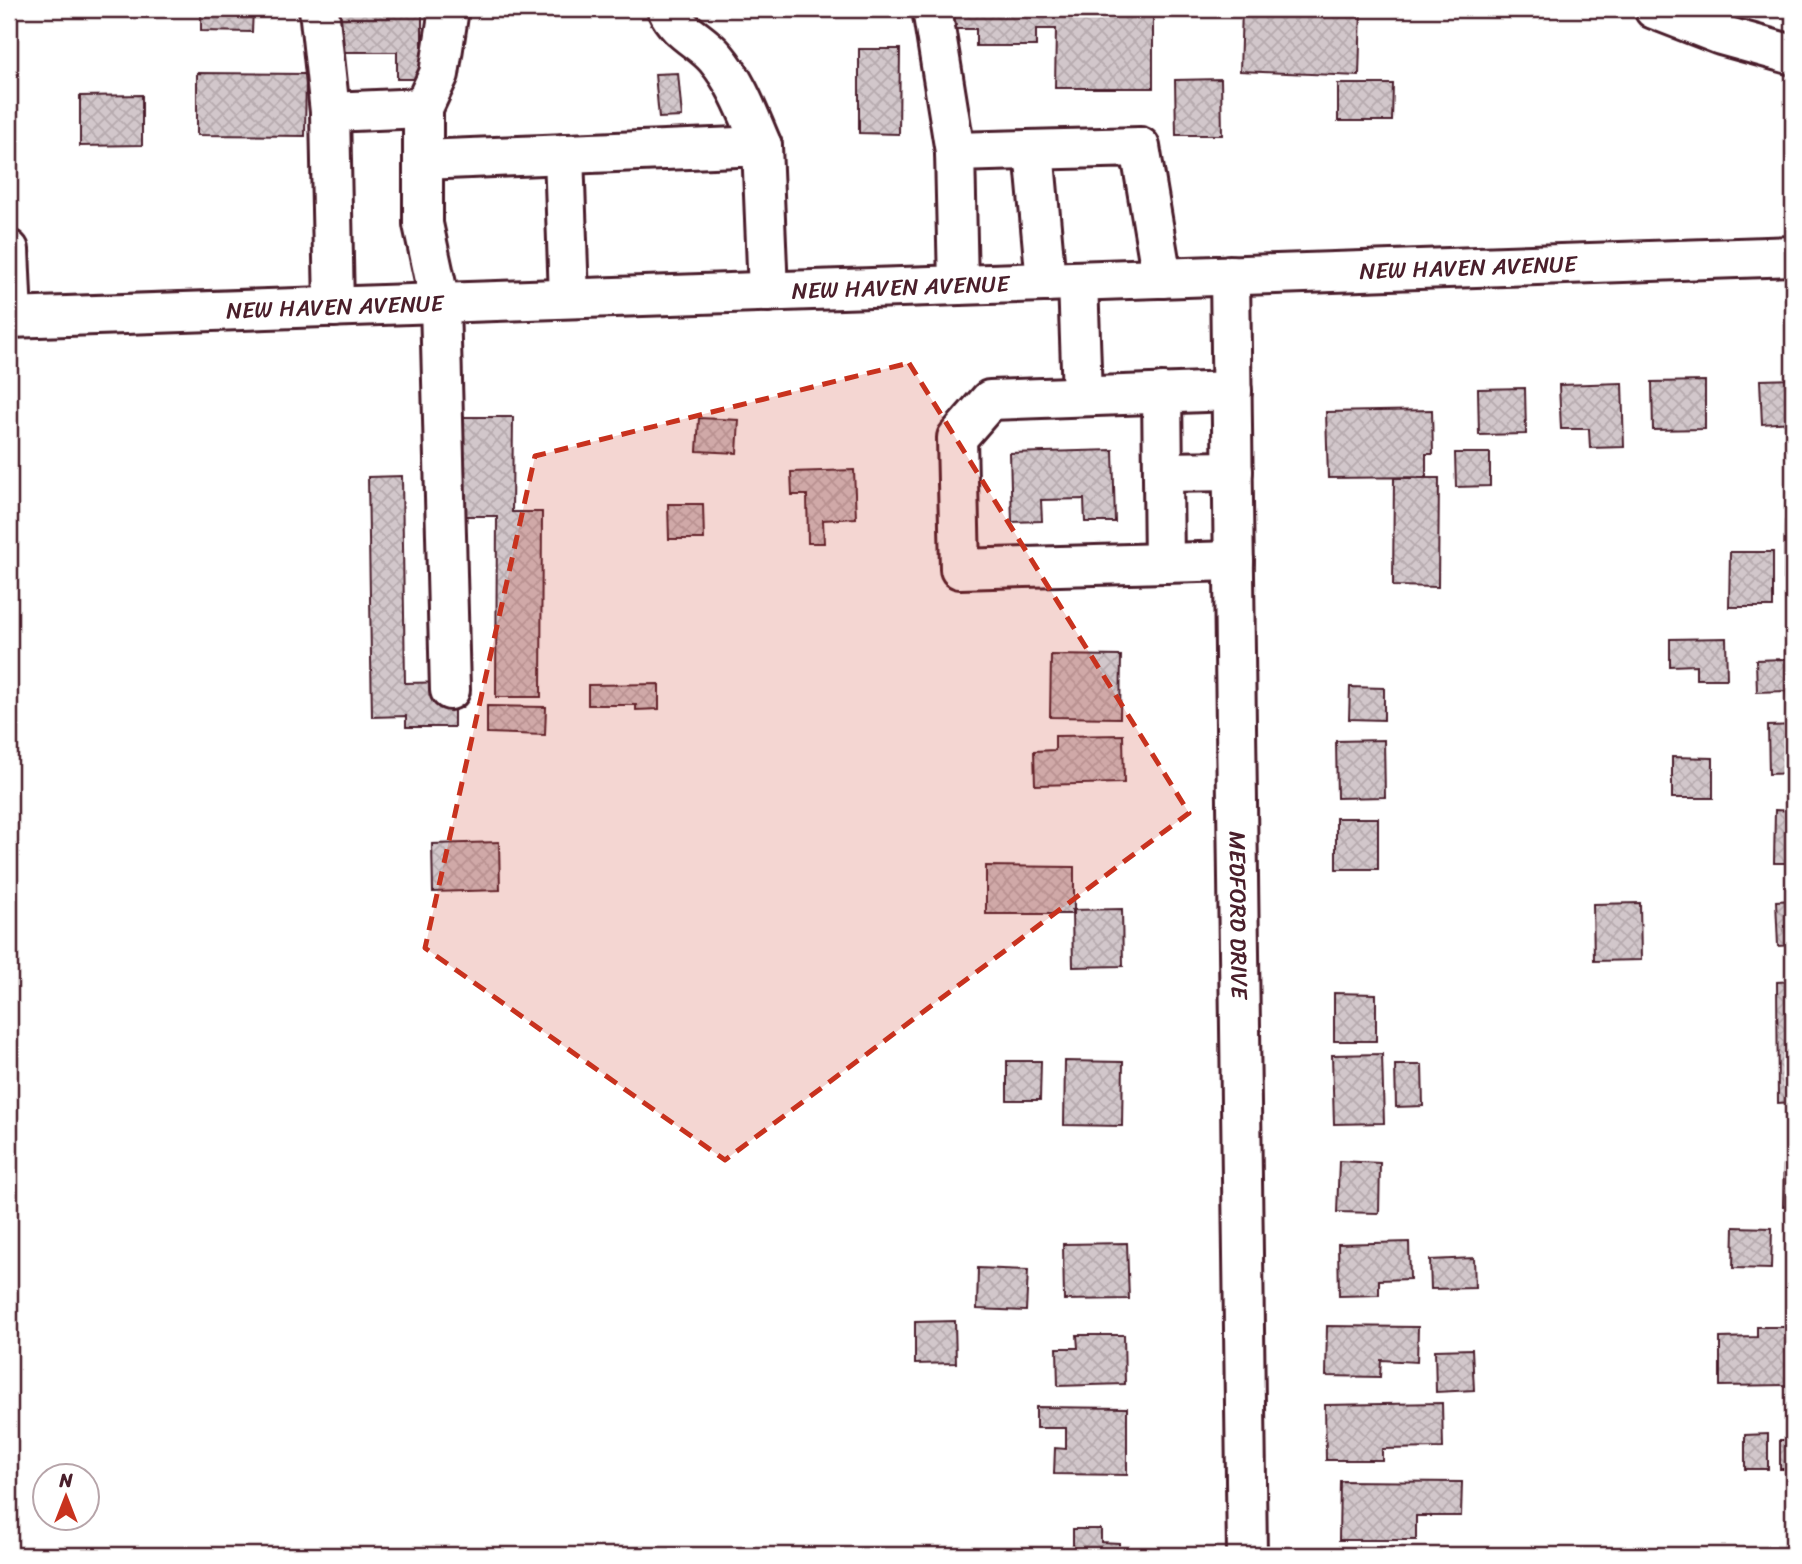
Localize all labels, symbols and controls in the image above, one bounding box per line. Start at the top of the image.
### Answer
street label: NEW HAVEN AVENUE [1359,243,1579,292]
street label: NEW HAVEN AVENUE [791,263,1011,312]
street label: NEW HAVEN AVENUE [225,283,445,331]
street label: MEDFORD DRIVE [1216,831,1260,1000]
north arrow [32,1462,102,1532]
text: N [58,1464,73,1497]

